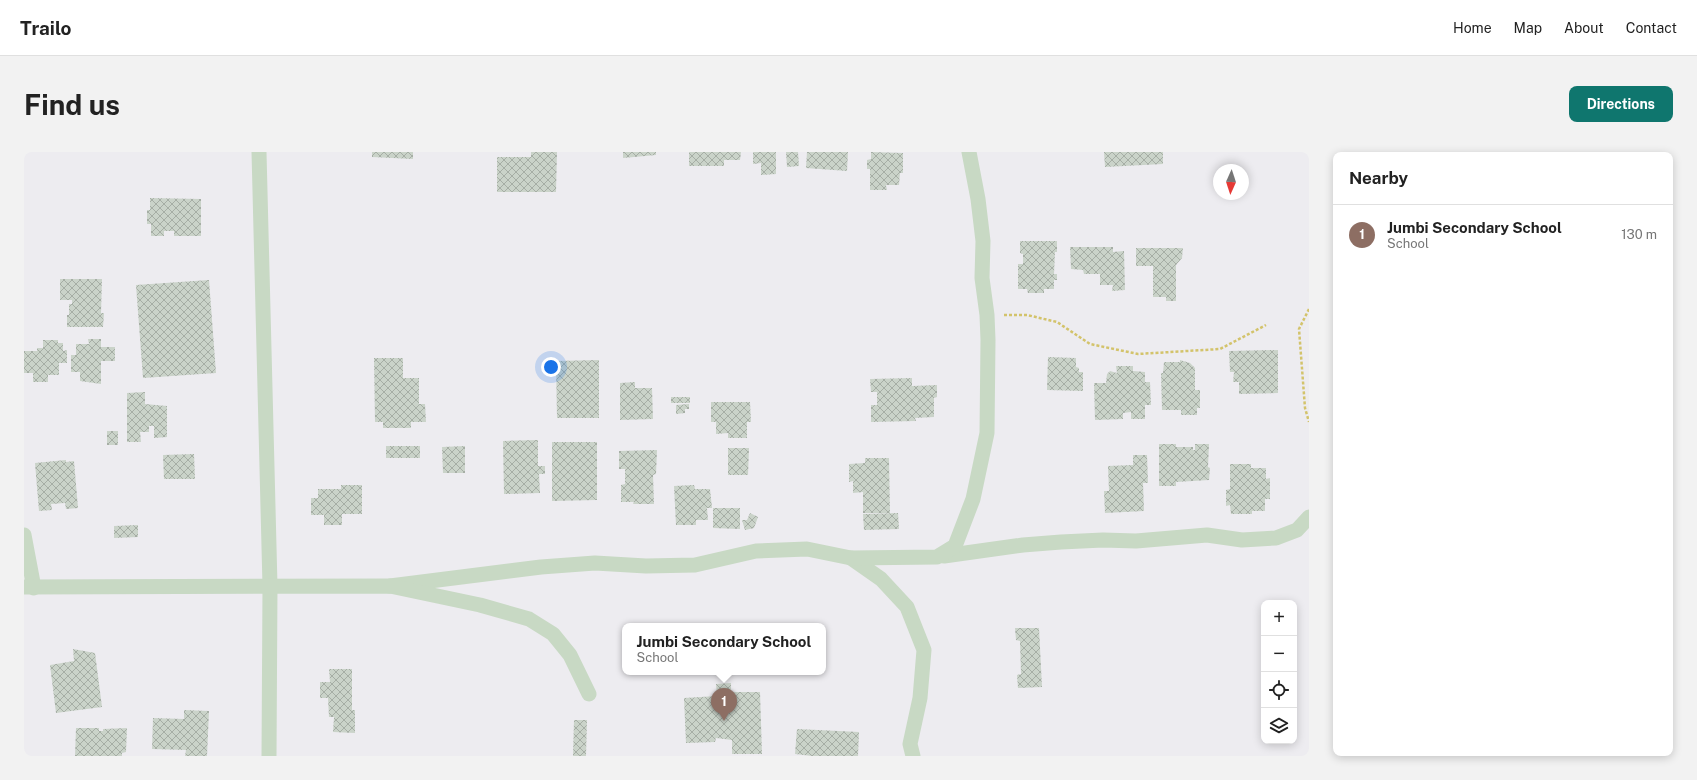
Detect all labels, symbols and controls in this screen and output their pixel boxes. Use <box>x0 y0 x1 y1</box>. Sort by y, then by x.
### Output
text: Trailo <box>20 17 72 39</box>
text: Home <box>1453 20 1492 36</box>
text: Map <box>1514 20 1542 36</box>
text: About <box>1564 20 1604 36</box>
text: Contact <box>1626 20 1677 36</box>
button: Directions <box>1569 86 1673 122</box>
text: Find us <box>24 88 120 121</box>
north arrow <box>1213 164 1249 200</box>
text: Nearby <box>1349 168 1408 188</box>
text: Jumbi Secondary School <box>1387 219 1562 236</box>
text: 1 <box>1359 227 1365 242</box>
text: 130 m <box>1621 227 1657 242</box>
text: School <box>1387 236 1429 251</box>
your location <box>541 357 561 377</box>
map controls <box>1261 600 1297 744</box>
button: + <box>1261 600 1297 636</box>
popup <box>622 623 826 675</box>
text: Jumbi Secondary School <box>637 633 811 650</box>
button: − <box>1261 636 1297 672</box>
text: School <box>637 650 678 665</box>
button: locate <box>1261 672 1297 708</box>
pin: 1 <box>711 688 737 721</box>
button: layers <box>1261 708 1297 744</box>

